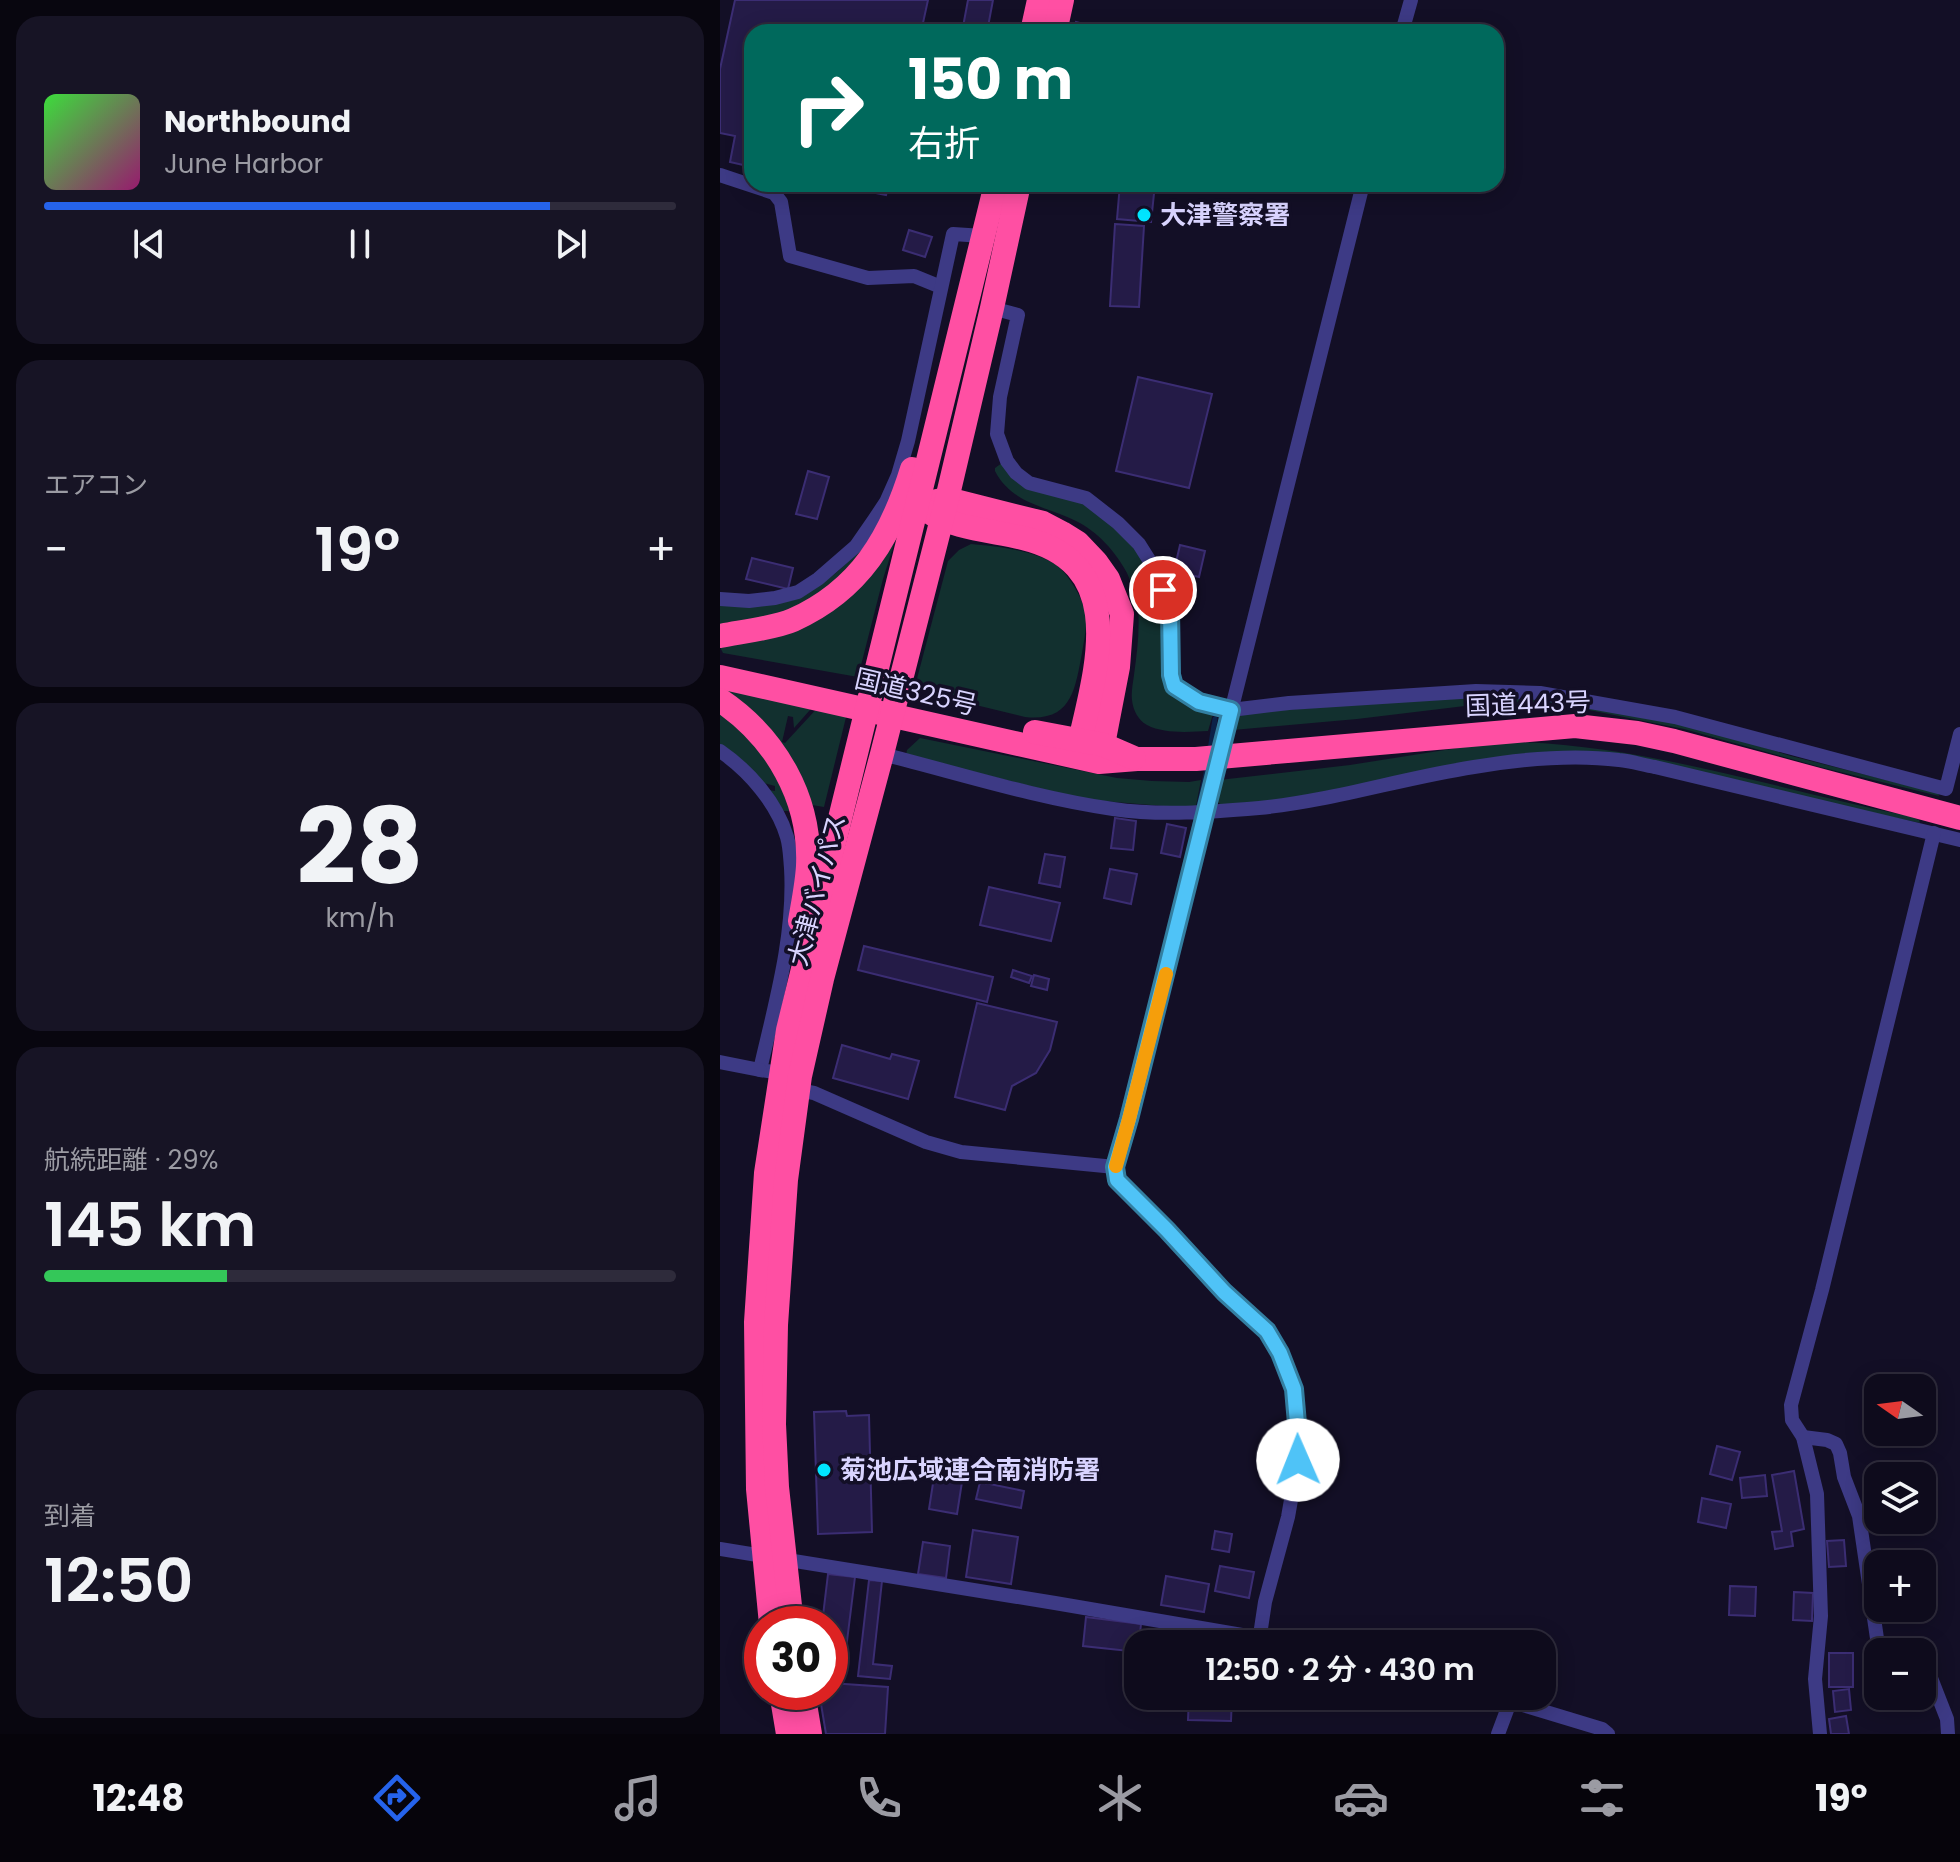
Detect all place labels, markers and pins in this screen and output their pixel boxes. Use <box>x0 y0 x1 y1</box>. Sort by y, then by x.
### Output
place label: 大津警察署 <box>1160 197 1290 233</box>
marker: 大津警察署 <box>1135 206 1153 224</box>
pin <box>1129 556 1197 624</box>
place label: 菊池広域連合南消防署 <box>840 1452 1100 1488</box>
marker: 菊池広域連合南消防署 <box>815 1461 833 1479</box>

